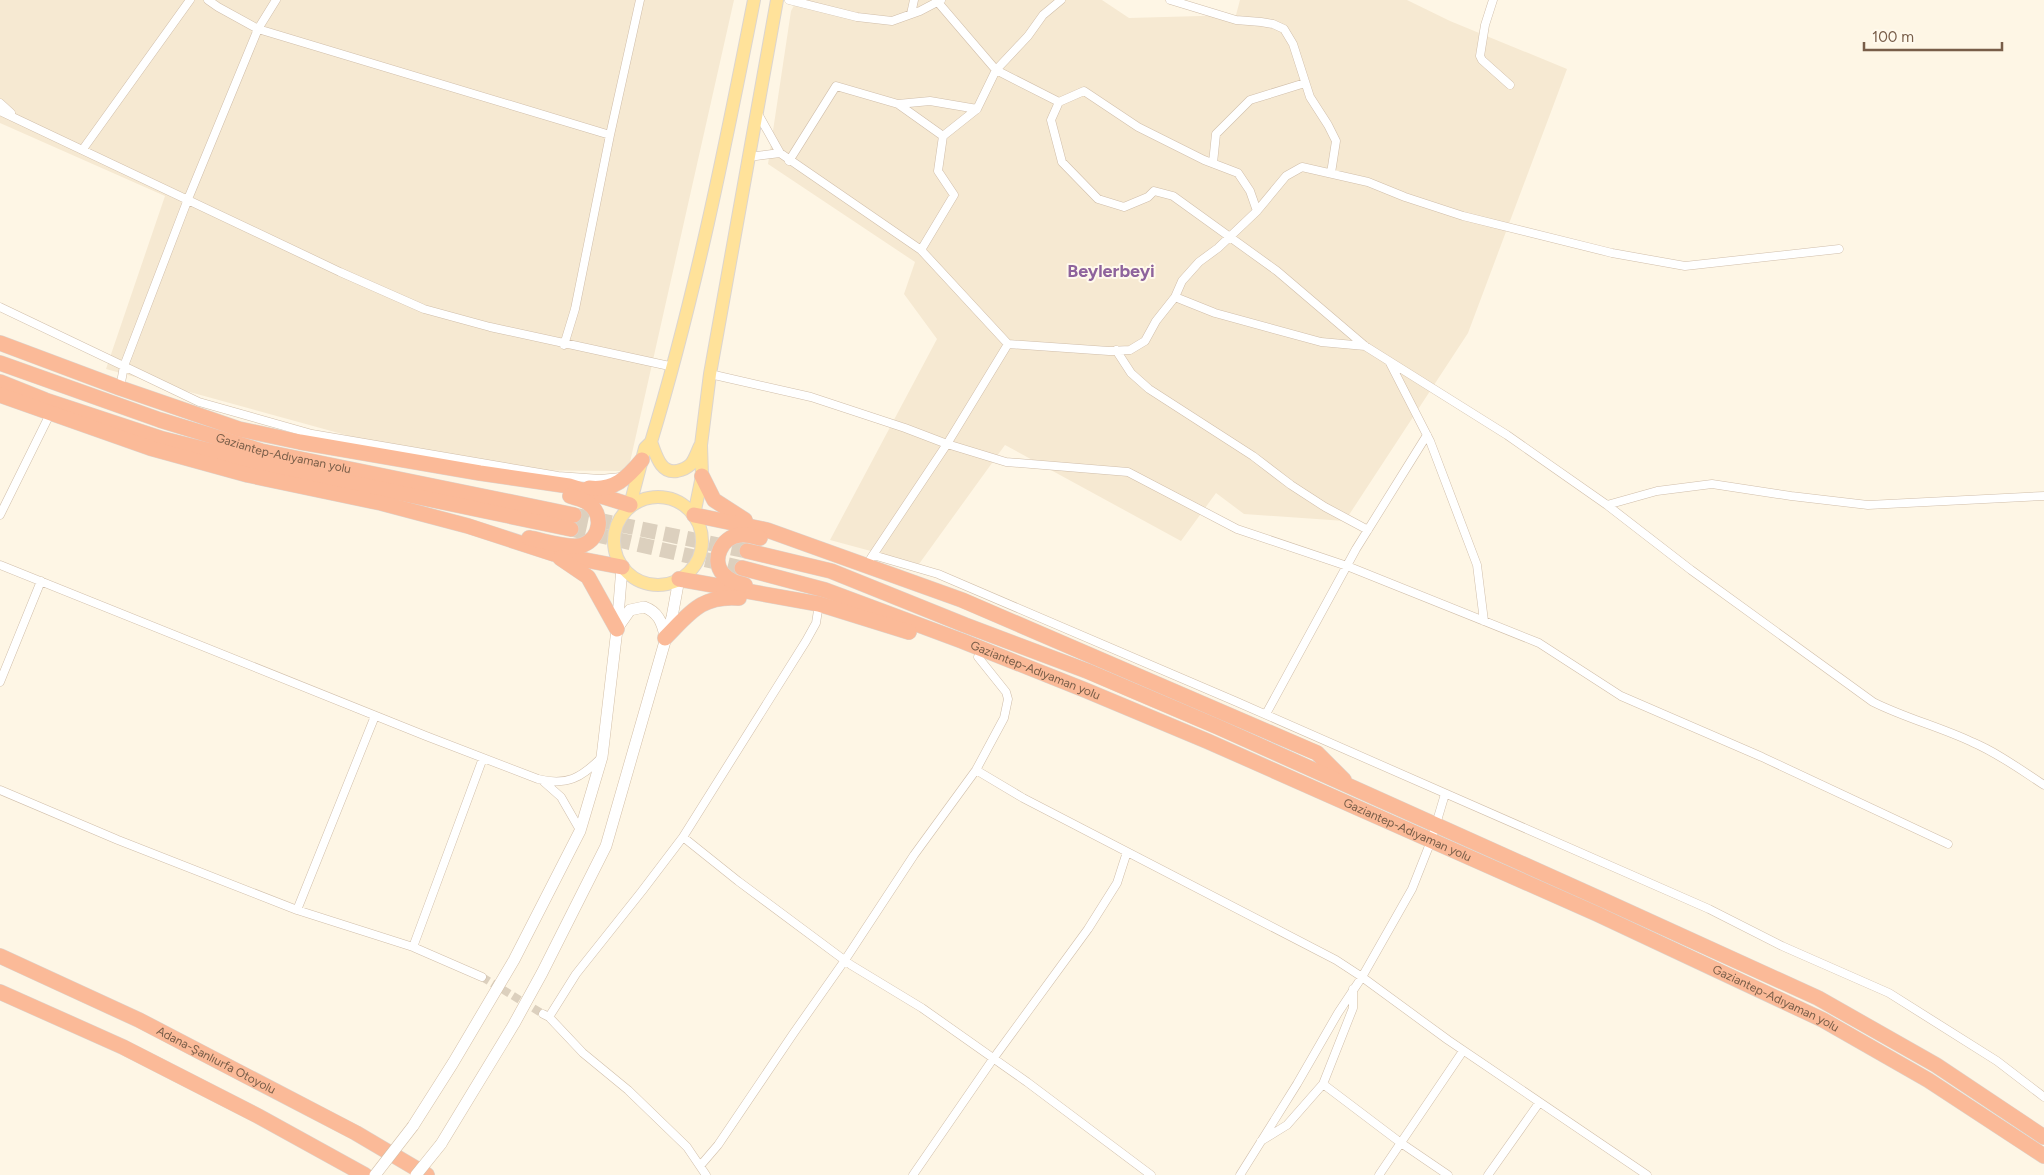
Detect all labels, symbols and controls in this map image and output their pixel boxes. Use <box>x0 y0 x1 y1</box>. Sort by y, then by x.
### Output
scale bar <box>1864 20 2002 52</box>
text: 100 m <box>1872 28 1914 46</box>
district label: Beylerbeyi <box>1067 260 1155 282</box>
street label: Gaziantep-Adıyaman yolu <box>214 431 352 476</box>
street label: Gaziantep-Adıyaman yolu <box>968 638 1102 703</box>
street label: Gaziantep-Adıyaman yolu <box>1341 795 1474 864</box>
street label: Gaziantep-Adıyaman yolu <box>1710 962 1842 1035</box>
street label: Adana-Şanlıurfa Otoyolu <box>154 1023 278 1097</box>

